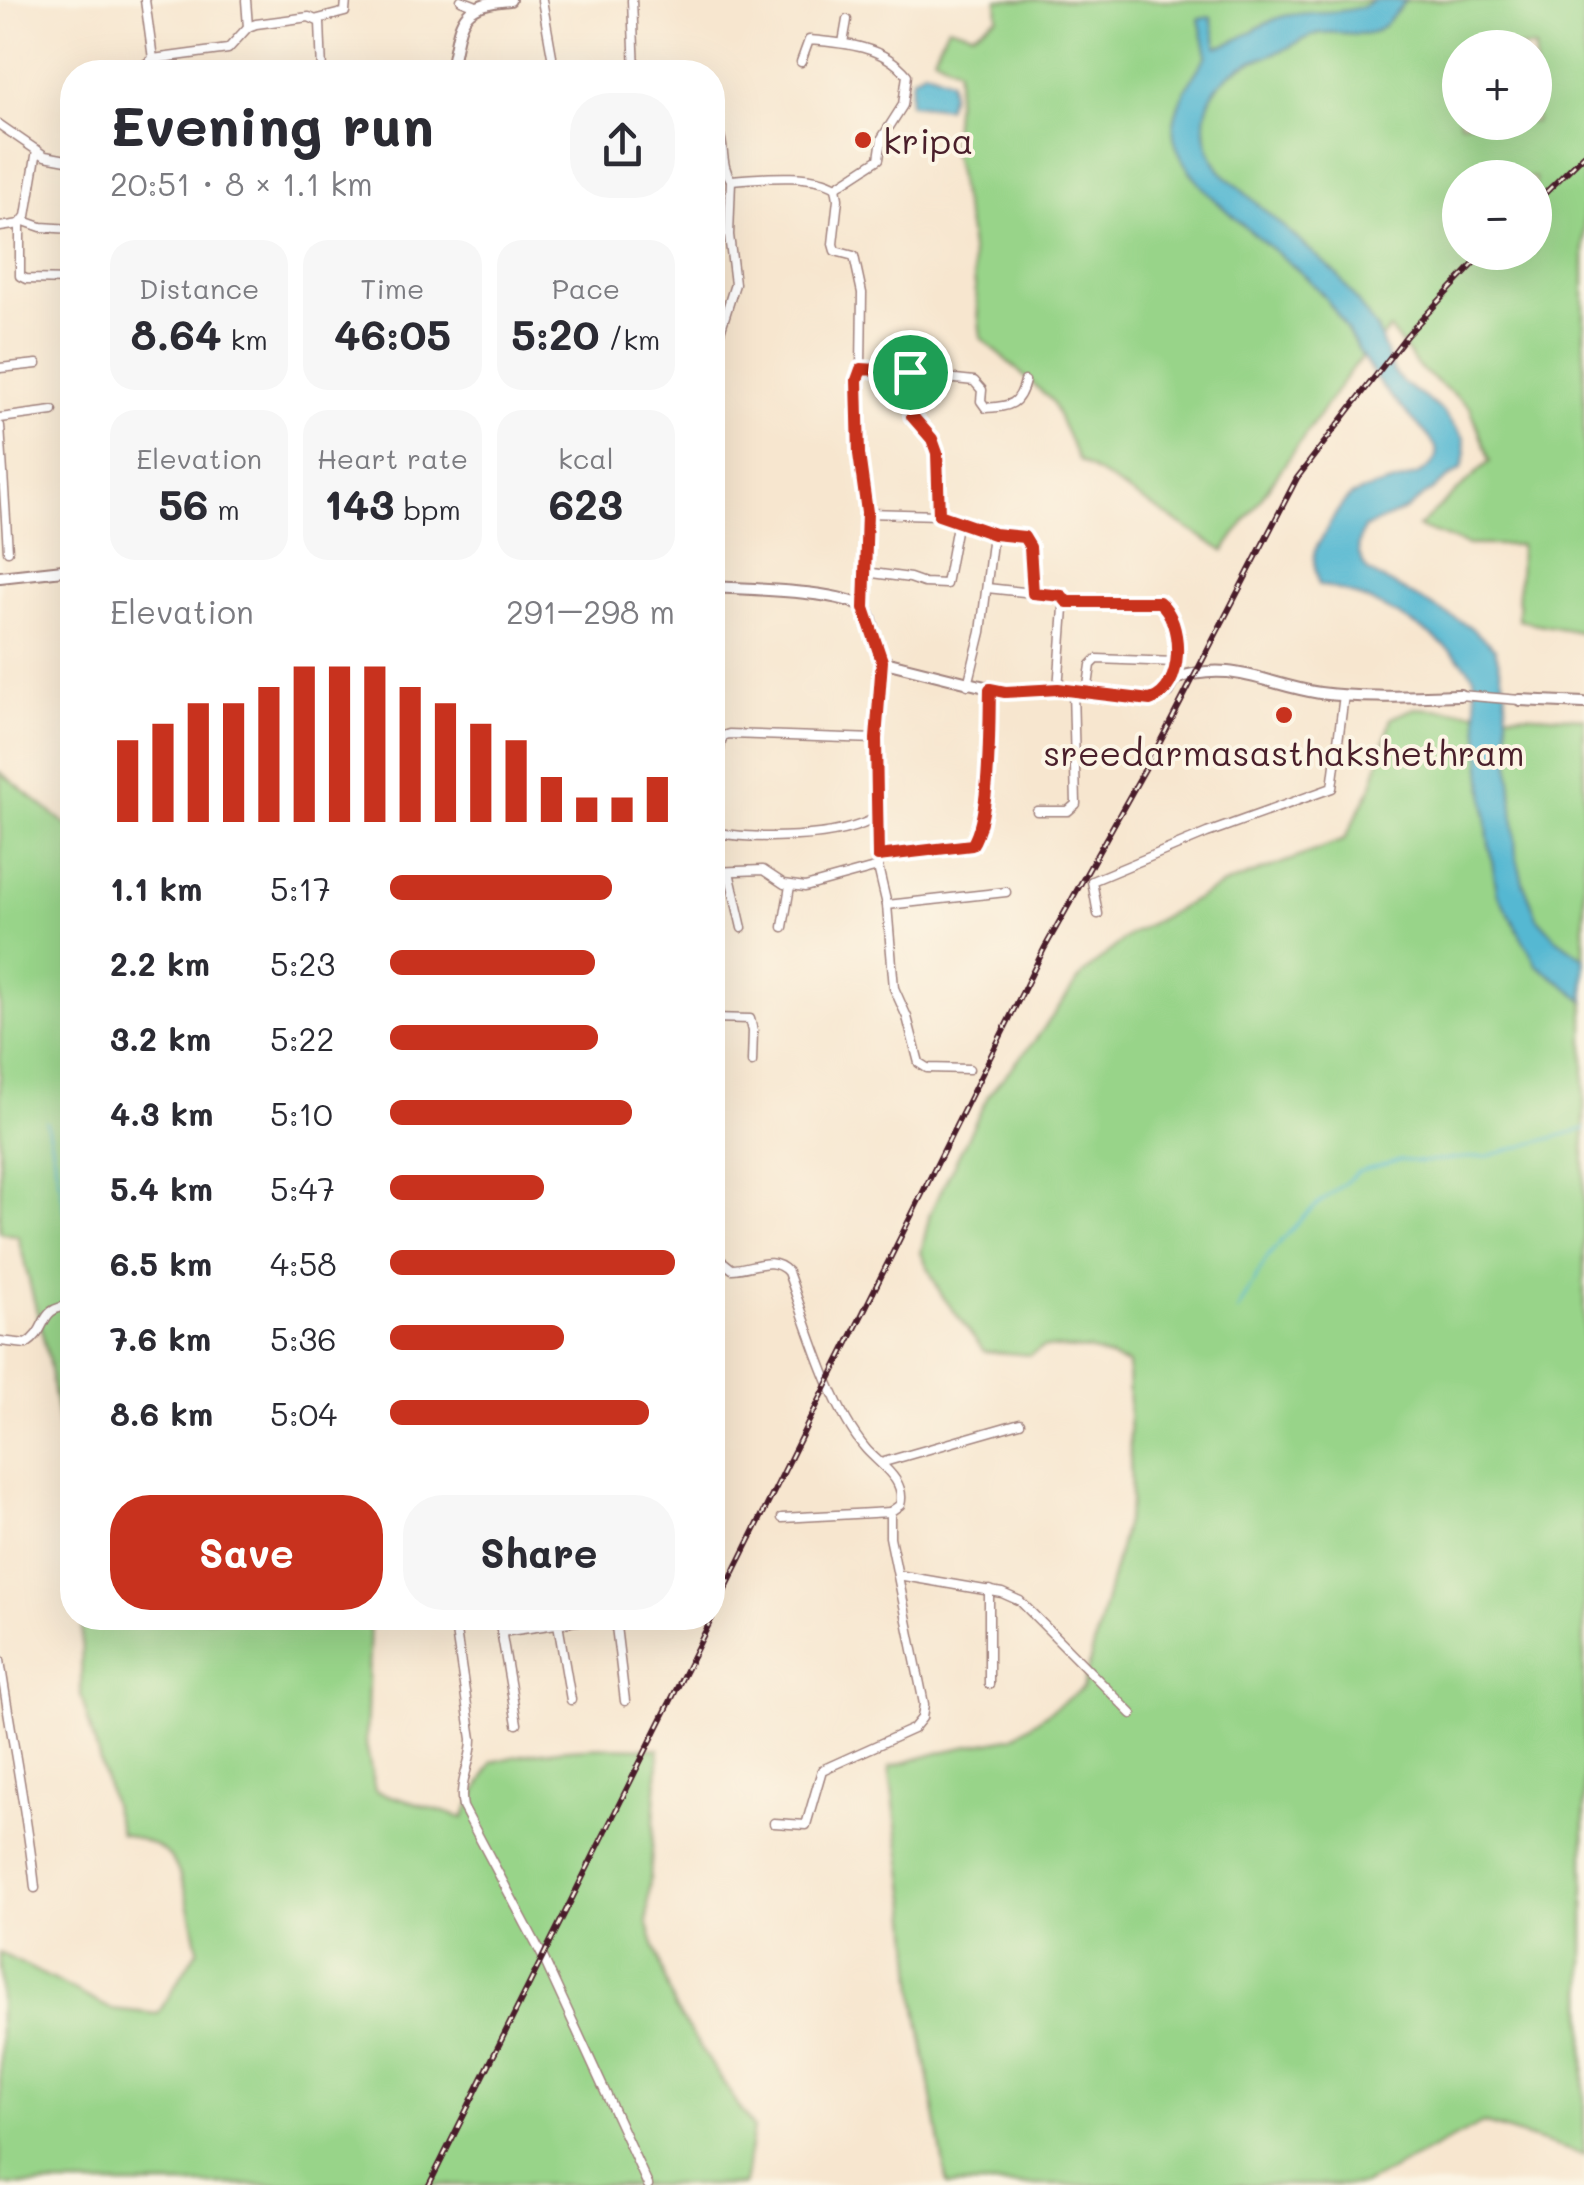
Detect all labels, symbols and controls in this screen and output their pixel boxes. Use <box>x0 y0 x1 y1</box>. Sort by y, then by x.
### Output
map controls <box>1442 30 1552 270</box>
button: + <box>1442 30 1552 140</box>
text: Evening run <box>110 88 434 160</box>
button: share <box>570 93 675 198</box>
place label: kripa <box>883 117 973 163</box>
marker: kripa <box>852 129 874 151</box>
button: − <box>1442 160 1552 270</box>
text: 20:51 · 8 × 1.1 km <box>110 162 373 204</box>
text: Distance <box>139 270 259 306</box>
text: Time <box>361 270 424 306</box>
text: Pace <box>552 270 620 306</box>
text: 8.64 <box>131 306 222 361</box>
text: 46:05 <box>334 306 451 361</box>
text: 5:20 <box>511 306 600 361</box>
text: km <box>222 321 268 357</box>
text: /km <box>600 321 660 357</box>
pin <box>868 330 953 415</box>
icon: arrive <box>883 345 938 400</box>
text: Elevation <box>136 440 262 476</box>
text: Heart rate <box>317 440 468 476</box>
text: kcal <box>558 440 614 476</box>
text: 56 <box>159 476 209 531</box>
text: 143 <box>324 476 395 531</box>
text: 623 <box>549 476 623 531</box>
text: m <box>209 491 240 527</box>
text: bpm <box>395 491 461 527</box>
text: Elevation <box>110 590 254 632</box>
text: 291–298 m <box>506 590 675 632</box>
marker: sreedarmasasthakshethram <box>1273 704 1295 726</box>
place label: sreedarmasasthakshethram <box>1043 729 1525 775</box>
text: 1.1 km <box>110 867 202 909</box>
text: 5:17 <box>270 867 331 909</box>
text: 2.2 km <box>110 942 210 984</box>
text: 5:23 <box>270 942 335 984</box>
text: 3.2 km <box>110 1017 211 1059</box>
text: 5:22 <box>270 1017 334 1059</box>
text: 4.3 km <box>110 1092 214 1134</box>
text: 5:10 <box>270 1092 333 1134</box>
text: 5.4 km <box>110 1167 213 1209</box>
text: 5:47 <box>270 1167 335 1209</box>
text: 6.5 km <box>110 1242 212 1284</box>
text: 4:58 <box>270 1242 337 1284</box>
text: 7.6 km <box>110 1317 211 1359</box>
text: 5:36 <box>270 1317 337 1359</box>
text: 8.6 km <box>110 1392 213 1434</box>
text: 5:04 <box>270 1392 337 1434</box>
button: Save <box>110 1495 383 1610</box>
button: Share <box>403 1495 675 1610</box>

